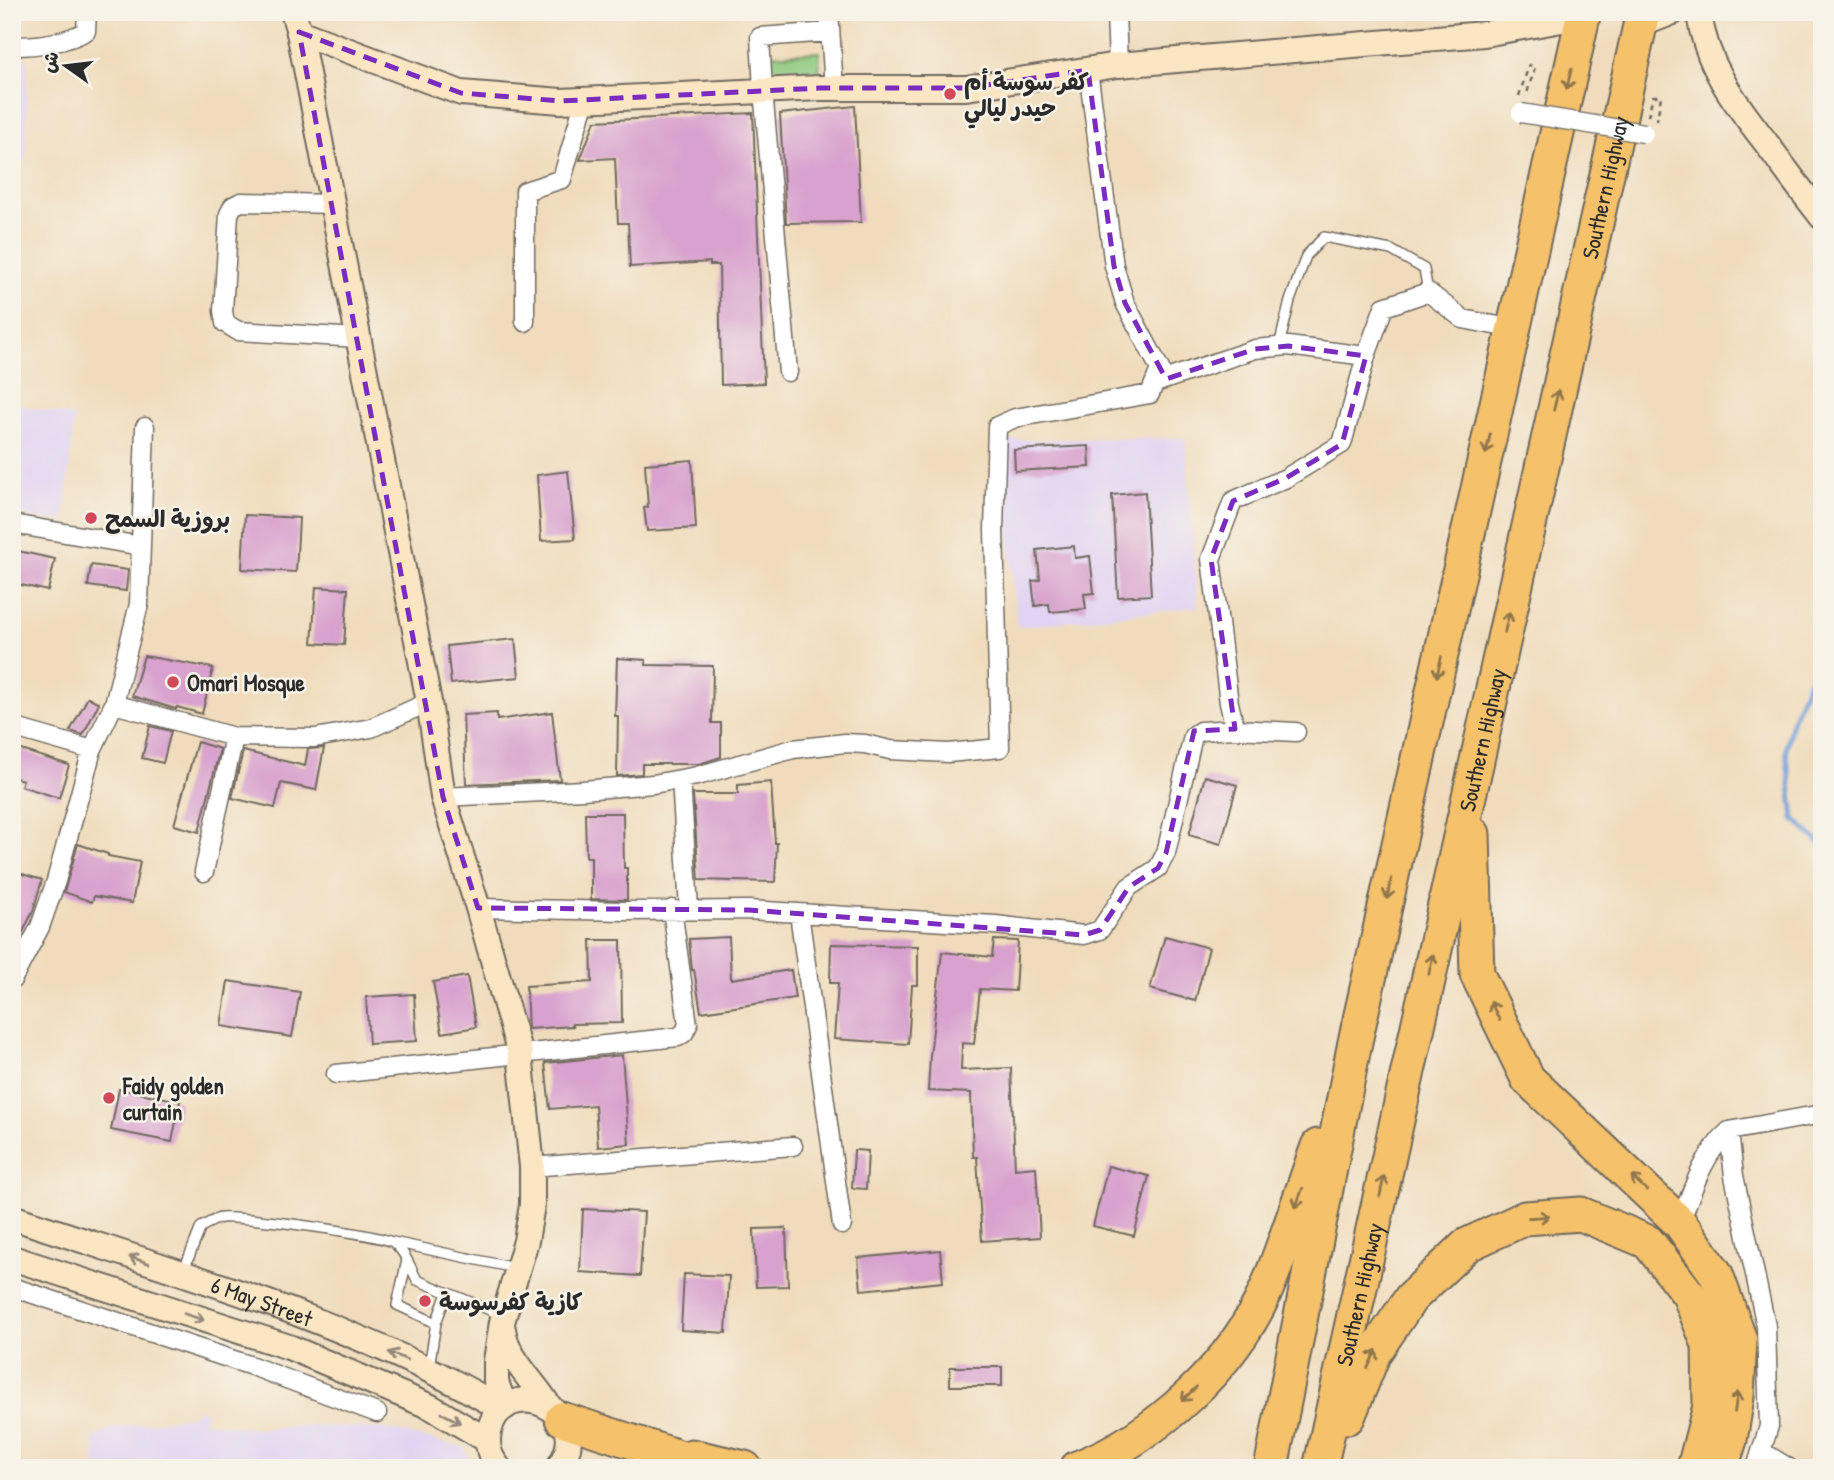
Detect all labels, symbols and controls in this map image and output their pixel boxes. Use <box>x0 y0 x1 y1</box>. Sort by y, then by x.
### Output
north arrow <box>32 32 102 102</box>
text: ش <box>34 49 65 75</box>
place label: كفر سوسة أم حيدر ليالي <box>964 66 1089 129</box>
one-way arrow <box>1562 67 1576 90</box>
marker: كفر سوسة أم حيدر ليالي <box>942 86 958 102</box>
street label: Southern Highway <box>1573 112 1635 262</box>
one-way arrow <box>1550 389 1564 412</box>
one-way arrow <box>1481 433 1494 455</box>
place label: بروزية السمح <box>105 503 230 534</box>
marker: بروزية السمح <box>83 510 99 526</box>
one-way arrow <box>1501 611 1514 634</box>
one-way arrow <box>1431 655 1445 678</box>
street label: Southern Highway <box>1451 665 1513 814</box>
place label: Omari Mosque <box>187 667 305 699</box>
marker: Omari Mosque <box>165 674 181 690</box>
one-way arrow <box>1382 877 1396 900</box>
one-way arrow <box>1425 953 1439 976</box>
one-way arrow <box>1488 1001 1502 1022</box>
place label: Faidy golden curtain <box>122 1070 224 1127</box>
marker: Faidy golden curtain <box>101 1090 117 1106</box>
one-way arrow <box>1376 1175 1390 1198</box>
one-way arrow <box>1631 1175 1648 1192</box>
one-way arrow <box>1292 1187 1304 1209</box>
one-way arrow <box>1527 1211 1550 1224</box>
street label: Southern Highway <box>1328 1220 1390 1369</box>
one-way arrow <box>128 1253 150 1265</box>
street label: 6 May Street <box>207 1268 319 1334</box>
place label: كازية كفرسوسة <box>439 1286 583 1317</box>
marker: كازية كفرسوسة <box>417 1293 433 1309</box>
one-way arrow <box>182 1311 204 1324</box>
one-way arrow <box>387 1349 409 1362</box>
one-way arrow <box>1366 1349 1379 1370</box>
one-way arrow <box>1181 1385 1198 1402</box>
one-way arrow <box>1730 1391 1743 1413</box>
one-way arrow <box>440 1411 461 1425</box>

